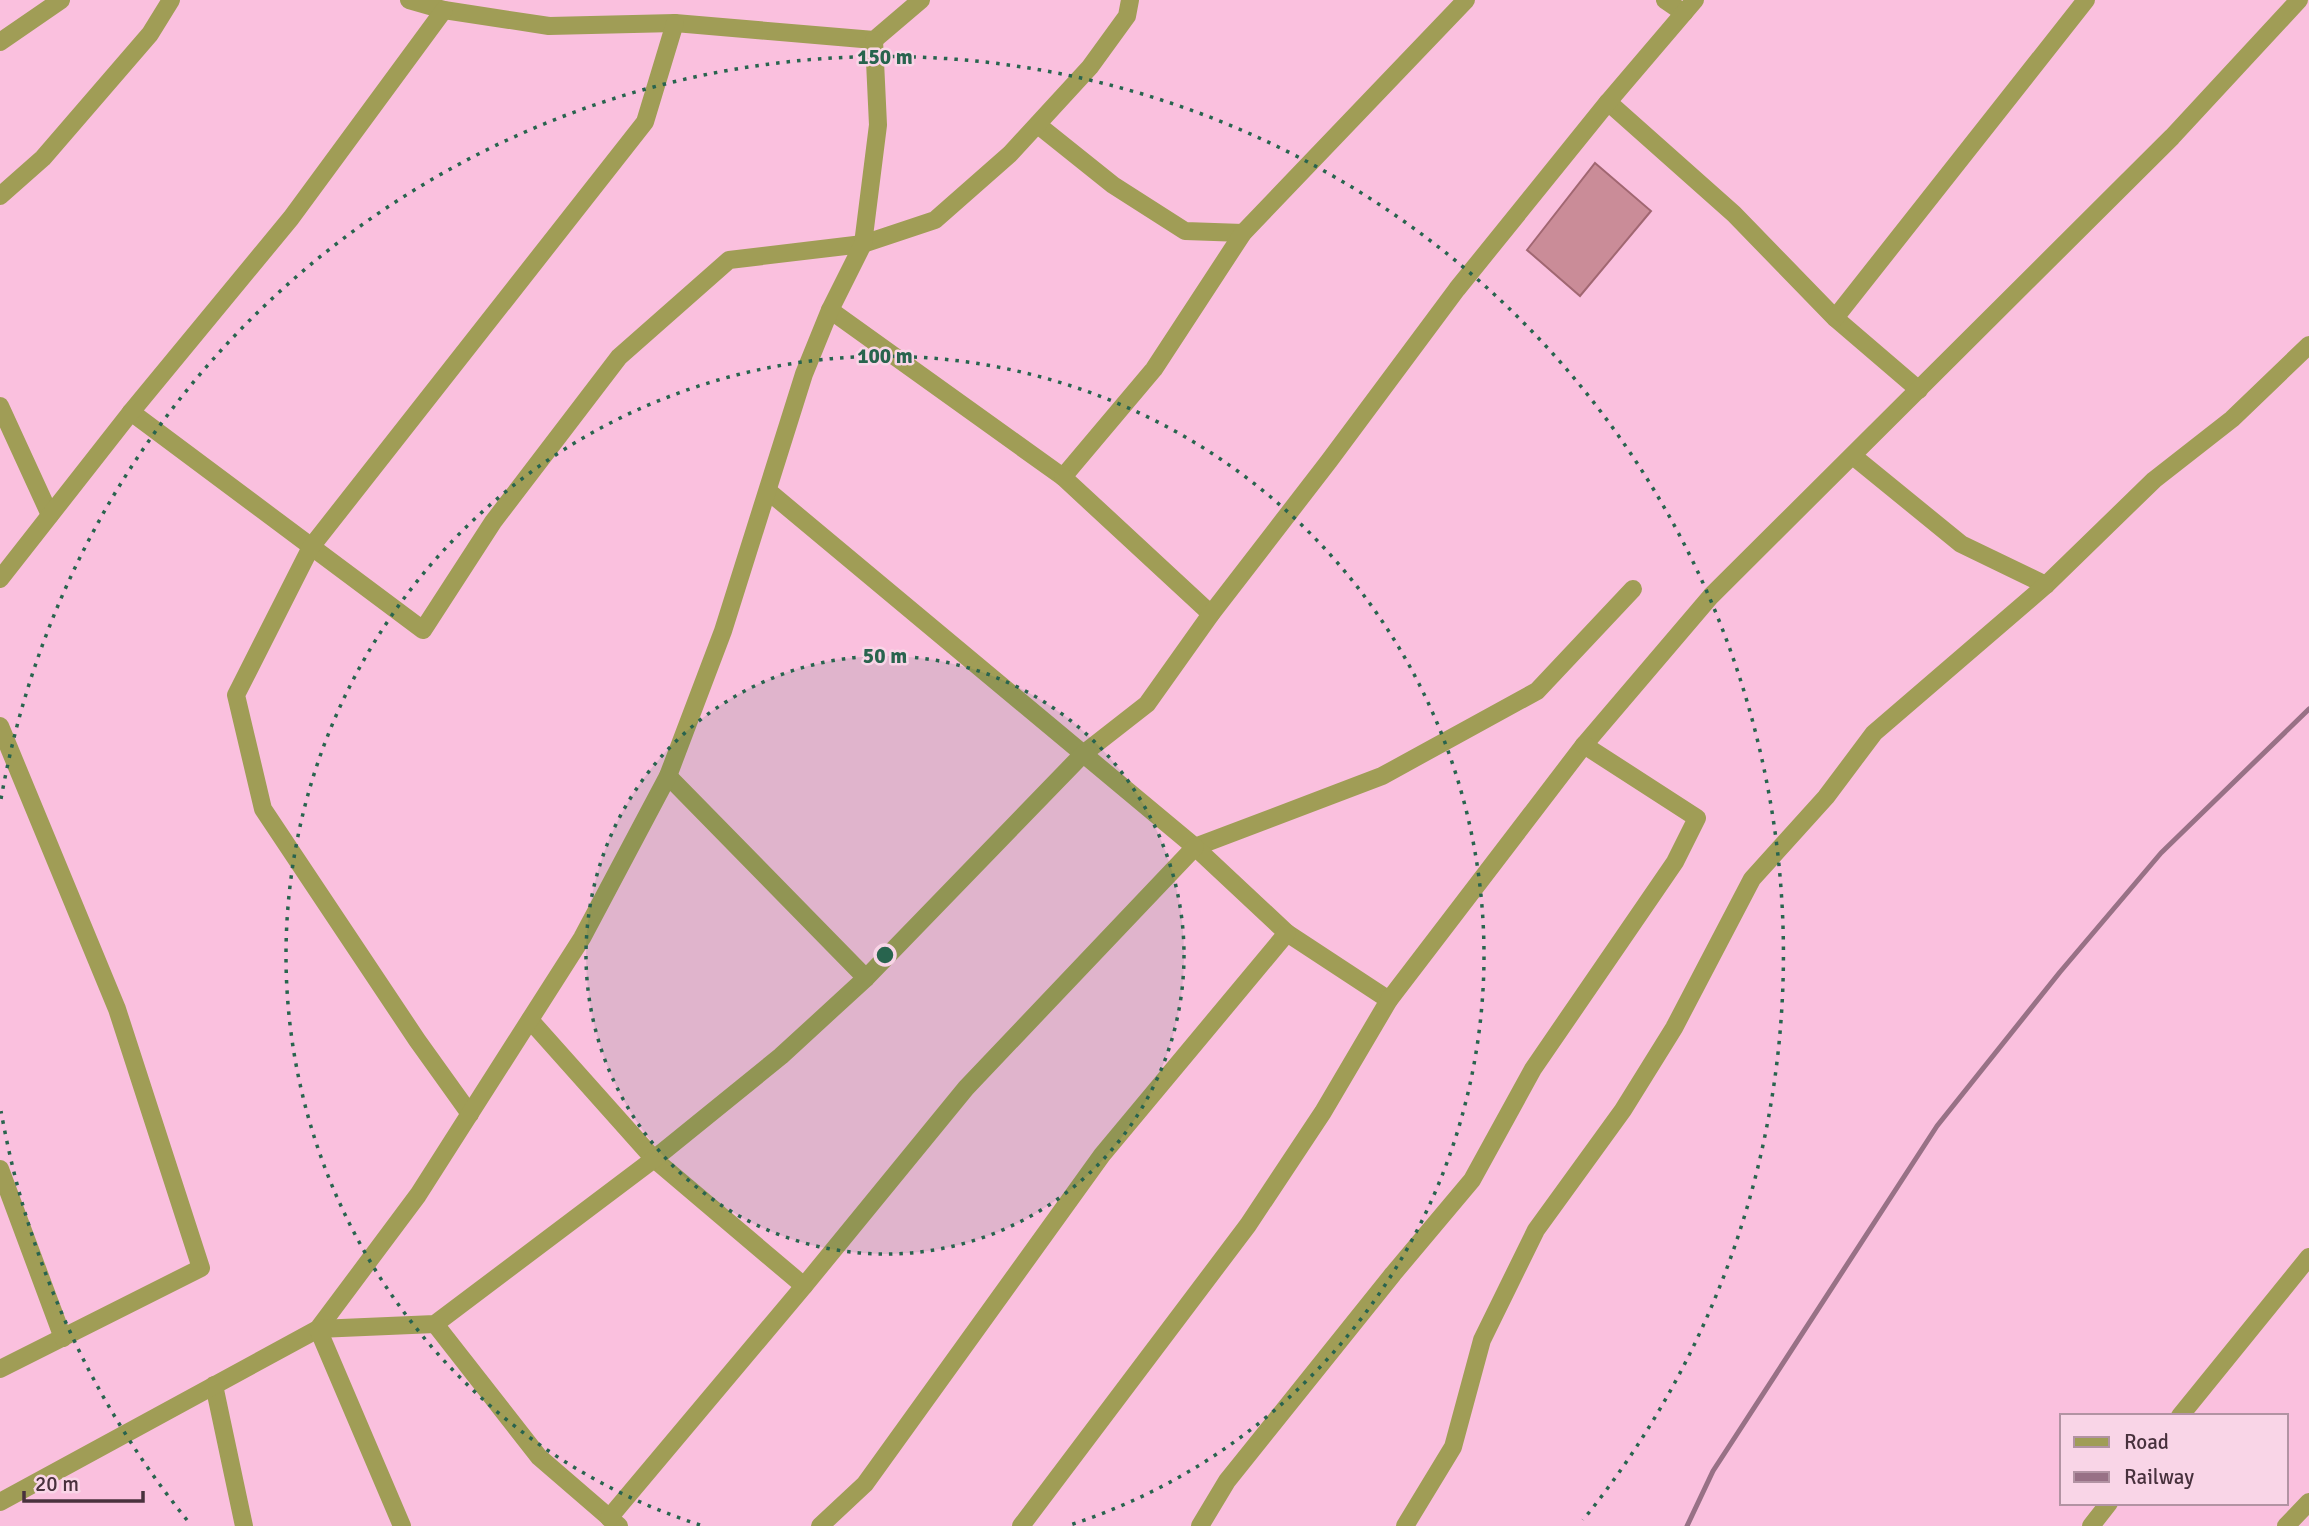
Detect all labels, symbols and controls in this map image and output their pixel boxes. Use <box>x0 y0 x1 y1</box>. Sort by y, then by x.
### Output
text: 150 m <box>857 44 913 70</box>
text: 100 m <box>857 343 913 369</box>
text: 50 m <box>863 643 907 669</box>
centre of rings <box>873 943 897 967</box>
legend <box>2060 1414 2288 1505</box>
text: Road <box>2124 1429 2169 1455</box>
scale bar <box>24 1460 144 1504</box>
text: Railway <box>2124 1464 2194 1490</box>
text: 20 m <box>35 1471 79 1497</box>

